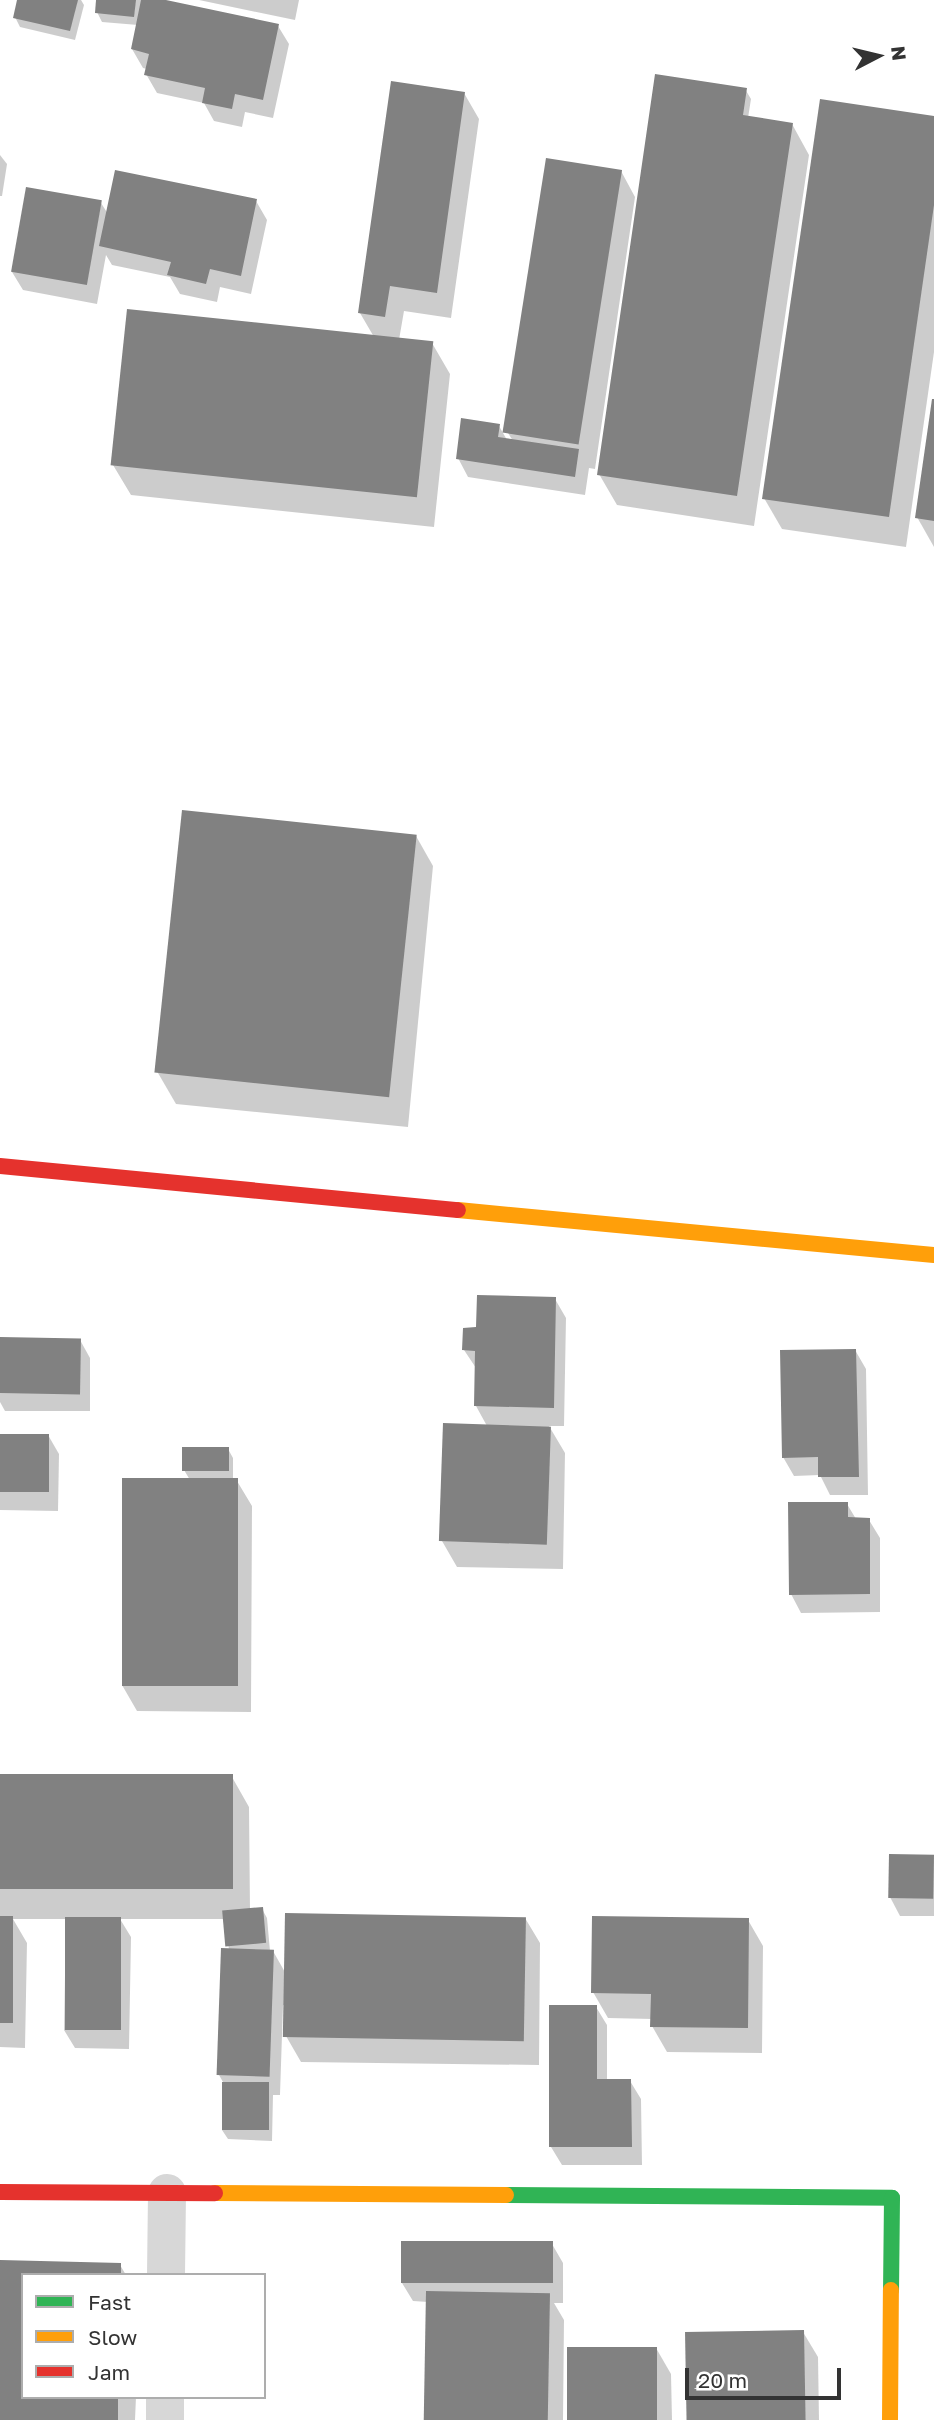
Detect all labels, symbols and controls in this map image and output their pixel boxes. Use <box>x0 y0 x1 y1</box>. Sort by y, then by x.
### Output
north arrow <box>843 21 913 91</box>
text: N <box>887 45 912 62</box>
legend <box>21 2273 266 2399</box>
text: Fast <box>88 2289 131 2315</box>
text: Slow <box>88 2324 137 2350</box>
scale bar <box>689 2354 845 2398</box>
text: Jam <box>88 2359 130 2385</box>
text: 20 m <box>698 2367 747 2393</box>

